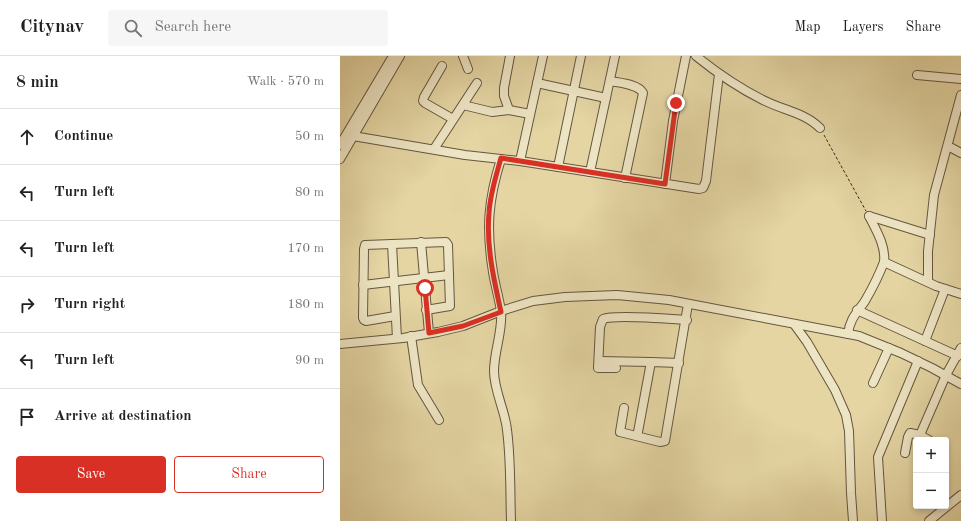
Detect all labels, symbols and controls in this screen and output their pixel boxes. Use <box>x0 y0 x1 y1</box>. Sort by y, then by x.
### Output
search box <box>108 10 388 46</box>
icon: search <box>122 17 144 39</box>
text: Citynav <box>20 18 84 37</box>
text: Search here <box>154 20 231 35</box>
text: Map <box>795 20 821 34</box>
text: Layers <box>843 20 884 34</box>
text: Share <box>906 20 941 34</box>
text: 8 min <box>16 74 59 91</box>
text: Walk · 570 m <box>247 75 324 88</box>
route end <box>667 94 685 112</box>
icon: ahead <box>16 126 38 148</box>
text: Continue <box>54 129 113 144</box>
text: 50 m <box>295 130 324 143</box>
icon: left <box>16 182 38 204</box>
text: Turn left <box>54 185 114 200</box>
text: 80 m <box>295 186 324 199</box>
icon: left <box>16 238 38 260</box>
text: Turn left <box>54 241 114 256</box>
text: 170 m <box>287 242 324 255</box>
route start <box>416 279 434 297</box>
icon: right <box>16 294 38 316</box>
text: Turn right <box>54 297 125 312</box>
text: 180 m <box>287 298 324 311</box>
icon: left <box>16 350 38 372</box>
text: Turn left <box>54 353 114 368</box>
text: 90 m <box>295 354 324 367</box>
icon: arrive <box>16 406 38 428</box>
text: Arrive at destination <box>54 409 192 424</box>
map controls <box>913 437 949 509</box>
button: + <box>913 437 949 473</box>
button: Save <box>16 456 166 493</box>
button: Share <box>174 456 324 493</box>
button: − <box>913 473 949 509</box>

